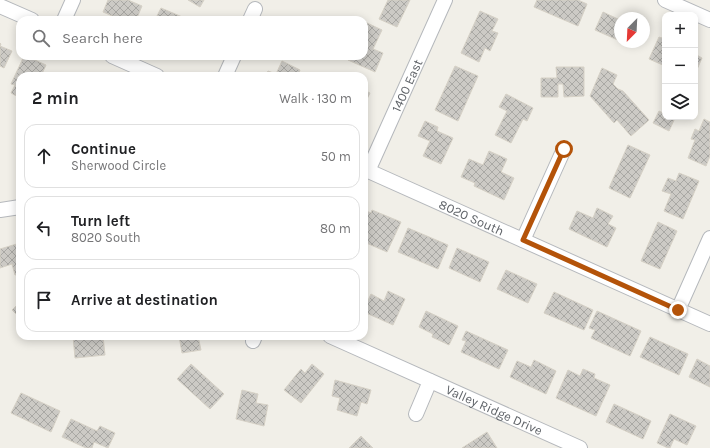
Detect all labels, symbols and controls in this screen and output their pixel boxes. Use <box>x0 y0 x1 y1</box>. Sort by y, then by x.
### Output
north arrow <box>614 12 650 48</box>
map controls <box>662 12 698 120</box>
button: + <box>662 12 698 48</box>
search box <box>16 16 368 60</box>
icon: search <box>30 27 52 49</box>
text: Search here <box>62 29 143 47</box>
button: − <box>662 48 698 84</box>
street label: 1400 East <box>389 57 425 114</box>
button: layers <box>662 84 698 120</box>
text: 2 min <box>32 88 79 108</box>
text: Walk · 130 m <box>279 91 352 106</box>
text: Continue <box>71 140 136 158</box>
route start <box>555 140 573 158</box>
icon: ahead <box>33 145 55 167</box>
text: 50 m <box>321 149 351 164</box>
text: Sherwood Circle <box>71 158 166 173</box>
street label: 8020 South <box>437 197 506 239</box>
text: Turn left <box>71 212 130 230</box>
icon: left <box>33 217 55 239</box>
text: 80 m <box>320 221 351 236</box>
text: 8020 South <box>71 230 141 245</box>
icon: arrive <box>33 289 55 311</box>
text: Arrive at destination <box>71 291 218 309</box>
route end <box>669 301 687 319</box>
street label: Valley Ridge Drive <box>443 382 545 438</box>

